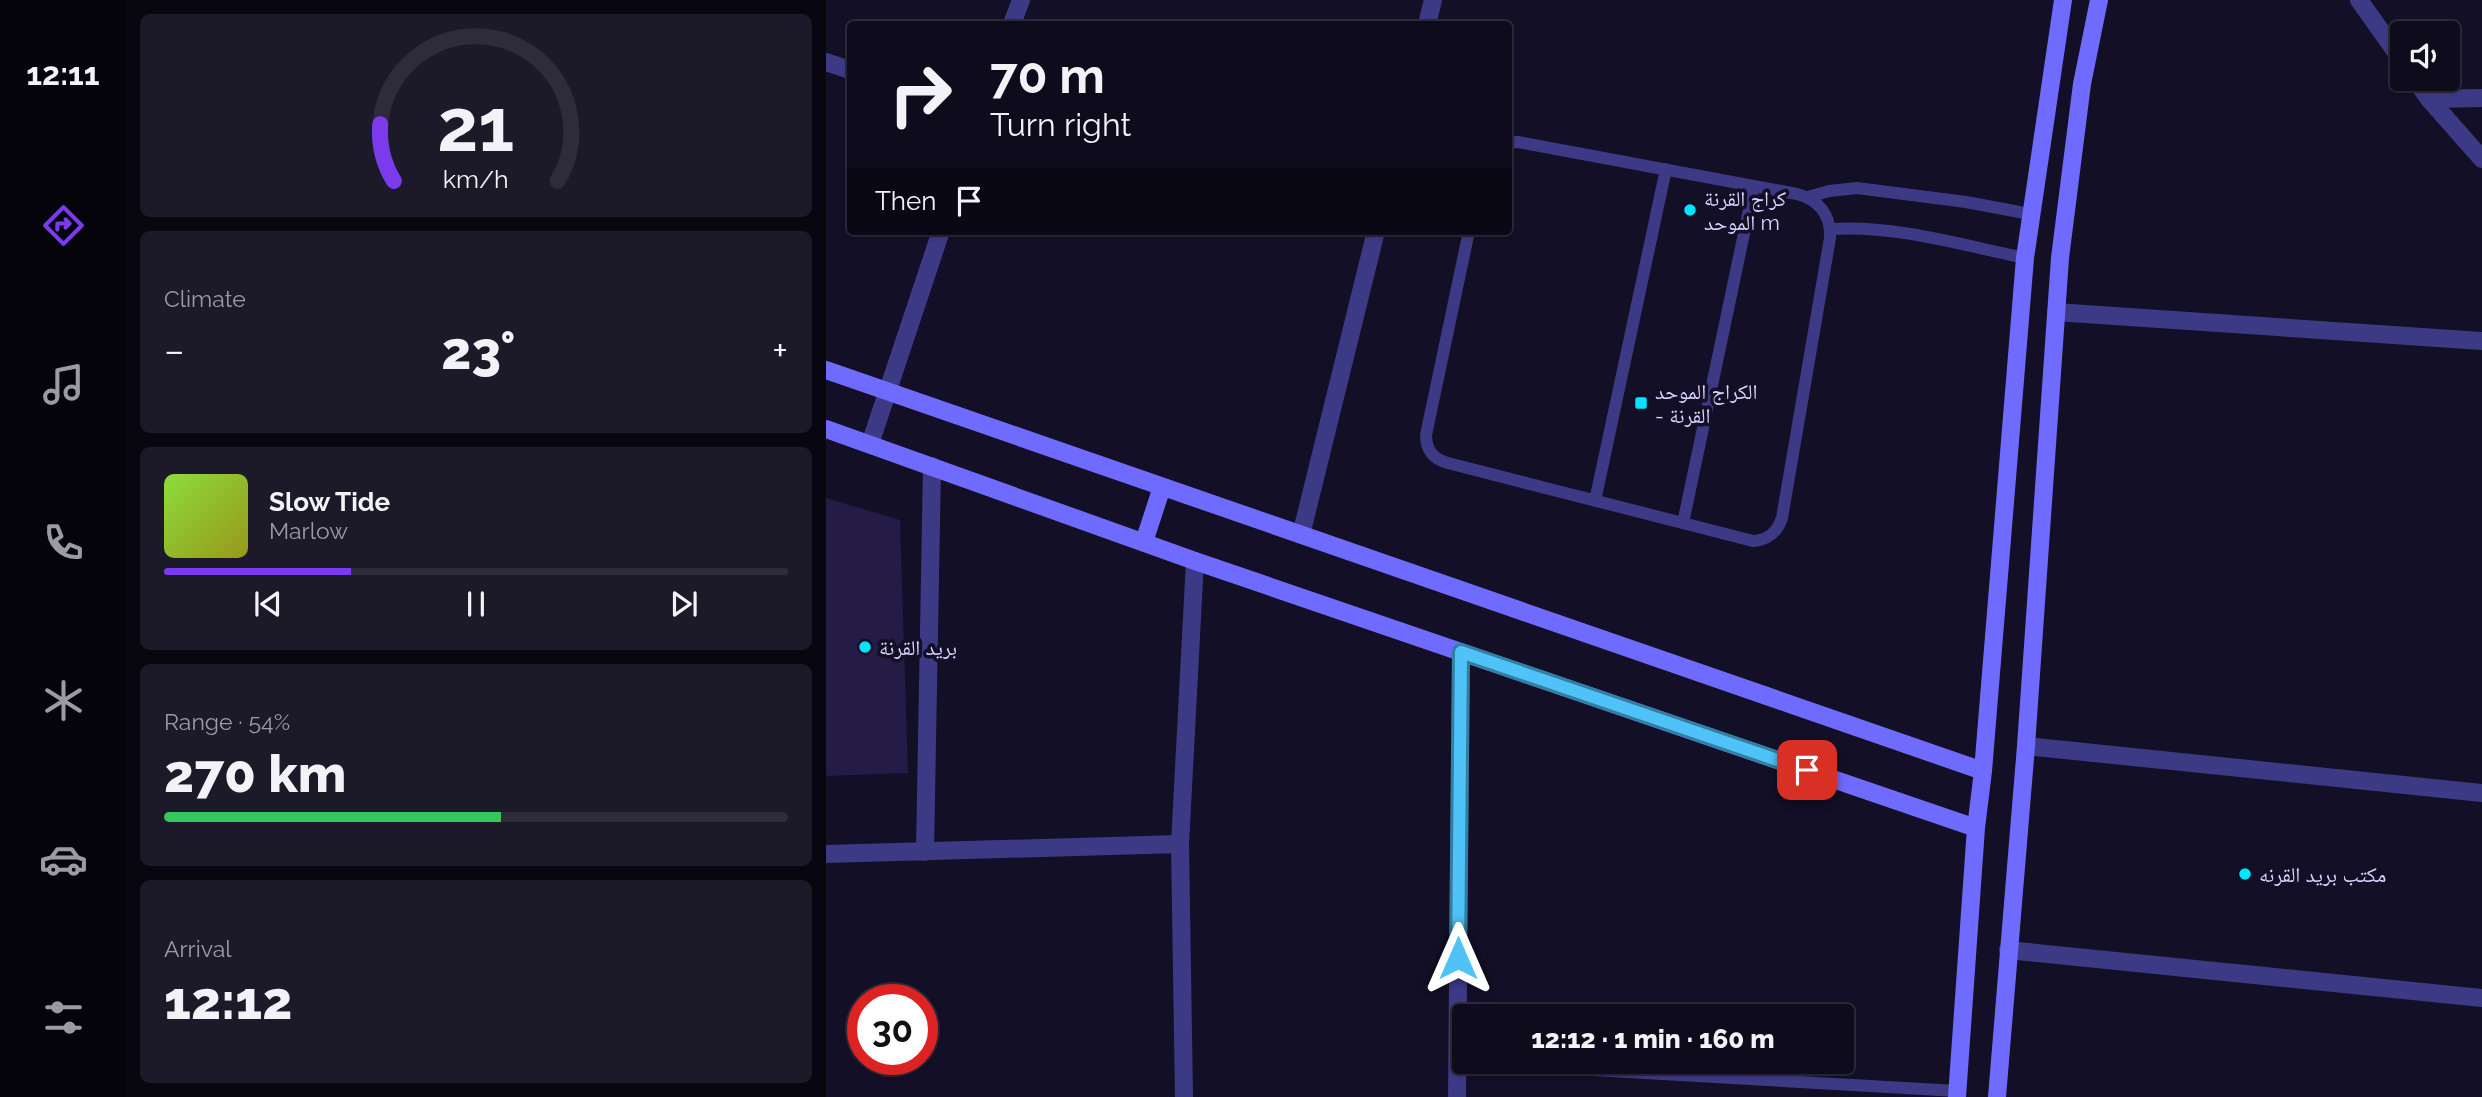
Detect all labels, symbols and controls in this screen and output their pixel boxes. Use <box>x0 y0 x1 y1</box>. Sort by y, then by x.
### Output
map controls <box>2390 21 2460 91</box>
button: sound <box>2390 21 2460 91</box>
text: 70 m <box>990 47 1105 104</box>
icon: right <box>875 49 966 140</box>
text: 12:11 <box>26 55 100 92</box>
text: 21 <box>437 84 515 169</box>
text: Turn right <box>990 106 1131 143</box>
text: km/h <box>443 164 509 194</box>
icon: arrive <box>950 182 988 220</box>
text: Then <box>875 186 936 216</box>
place label: كراج القرنة الموحد m <box>1704 186 1787 235</box>
icon: directions <box>39 201 88 250</box>
marker: كراج القرنة الموحد m <box>1682 202 1698 218</box>
text: Climate <box>164 285 246 312</box>
text: 23° <box>441 320 515 381</box>
text: − <box>164 328 184 373</box>
text: + <box>772 328 788 373</box>
icon: music <box>39 360 88 409</box>
place label: الكراج الموحد - القرنة <box>1655 379 1758 428</box>
marker: الكراج الموحد - القرنة <box>1633 395 1649 411</box>
text: Slow Tide <box>269 487 390 517</box>
text: Marlow <box>269 517 348 544</box>
icon: phone <box>39 518 88 567</box>
icon: previous <box>249 585 287 623</box>
icon: pause <box>457 585 495 623</box>
icon: next <box>665 585 703 623</box>
place label: بريد القرنة <box>879 635 957 660</box>
marker: بريد القرنة <box>857 639 873 655</box>
icon: climate <box>39 676 88 725</box>
text: Range · 54% <box>164 708 290 735</box>
pin <box>1777 740 1837 800</box>
text: 270 km <box>164 743 346 804</box>
icon: arrive <box>1788 751 1826 789</box>
icon: car <box>39 835 88 884</box>
place label: مكتب بريد القرنه <box>2259 862 2386 887</box>
marker: مكتب بريد القرنه <box>2237 866 2253 882</box>
position arrow <box>1421 921 1495 995</box>
text: Arrival <box>164 935 231 962</box>
text: 12:12 <box>164 970 292 1031</box>
speed limit sign: 30 <box>847 984 938 1075</box>
icon: filters <box>39 993 88 1042</box>
text: 12:12 · 1 min · 160 m <box>1531 1024 1775 1054</box>

